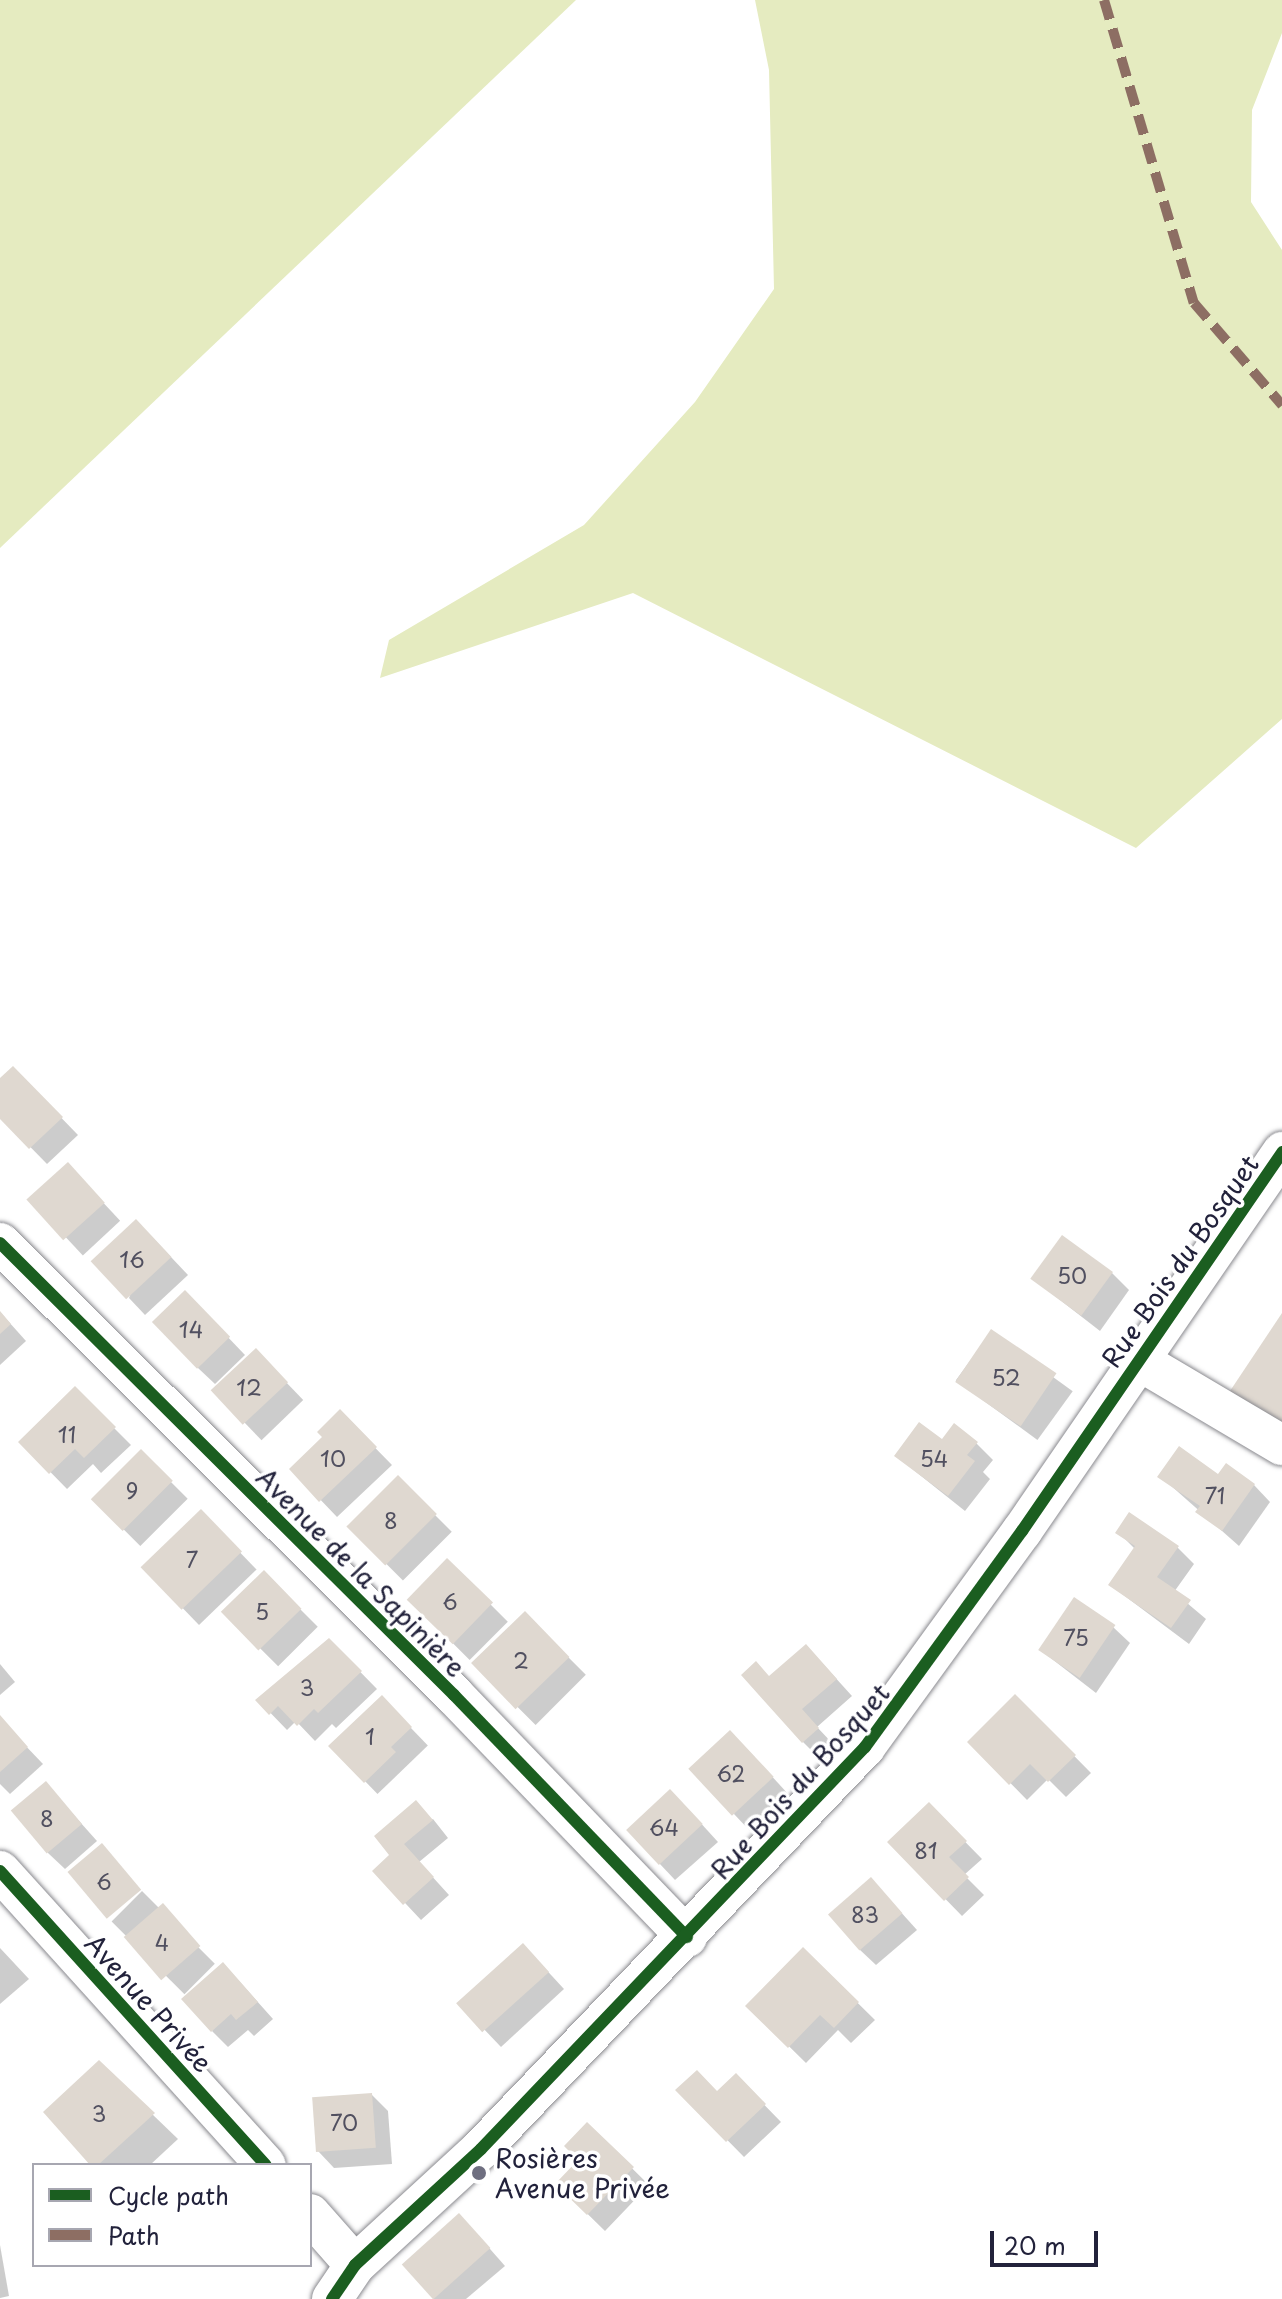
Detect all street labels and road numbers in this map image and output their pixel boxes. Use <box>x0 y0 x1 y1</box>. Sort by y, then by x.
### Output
street label: Rue Bois du Bosquet <box>1094 1147 1266 1375</box>
street label: Avenue de la Sapinière <box>250 1461 472 1683</box>
street label: Rue Bois du Bosquet <box>703 1675 897 1887</box>
street label: Avenue Privée <box>79 1928 219 2078</box>

